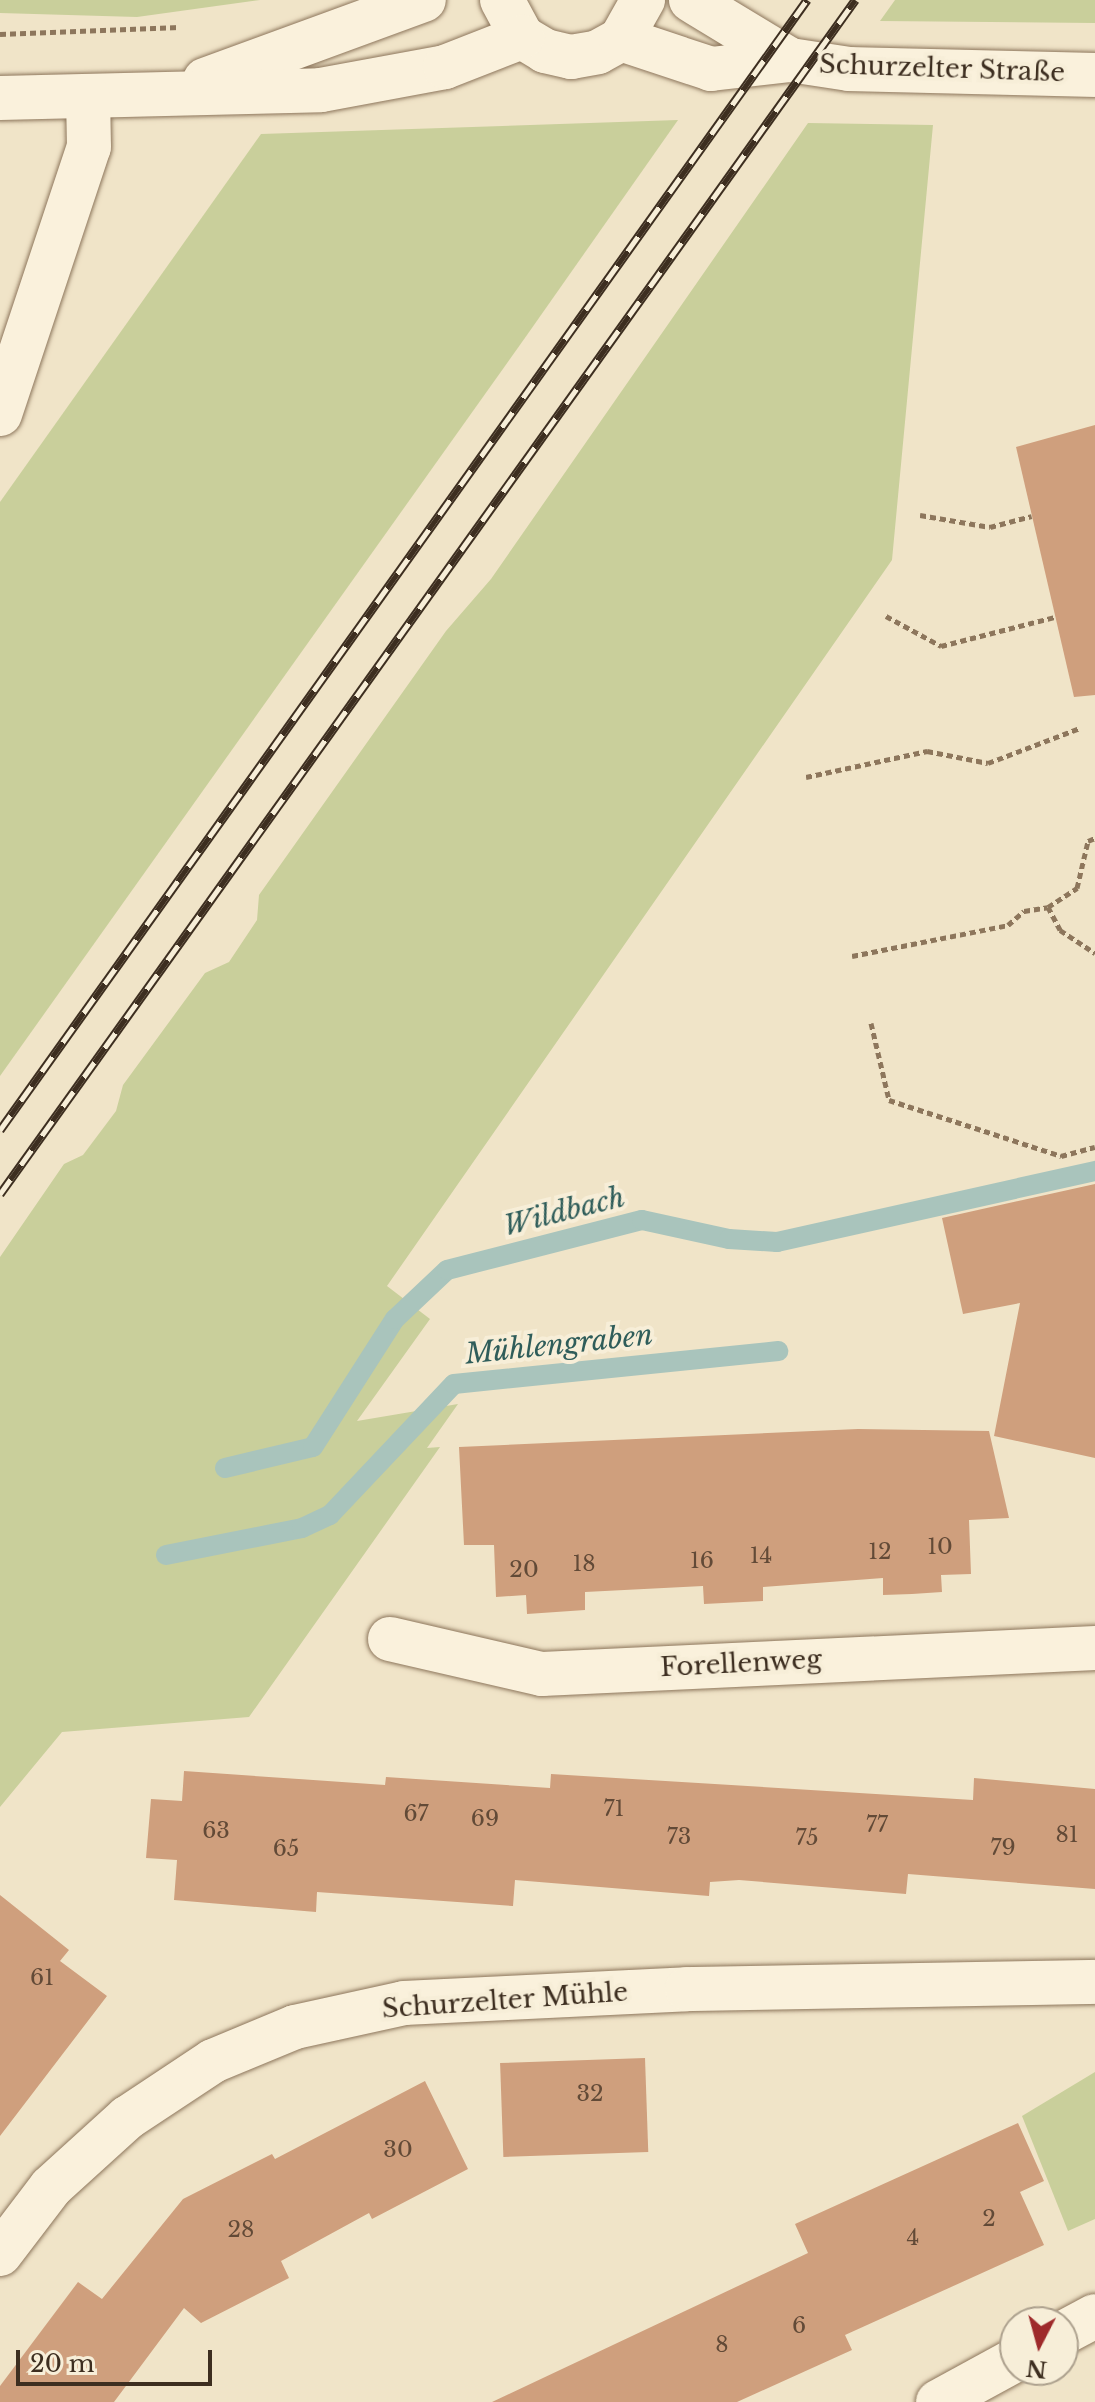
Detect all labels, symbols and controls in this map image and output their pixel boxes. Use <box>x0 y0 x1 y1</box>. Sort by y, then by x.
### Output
street label: Schurzelter Straße <box>818 49 1066 89</box>
water label: Wildbach <box>500 1181 628 1243</box>
water label: Mühlengraben <box>464 1318 654 1372</box>
house number: 10 <box>927 1534 953 1560</box>
house number: 12 <box>868 1539 892 1565</box>
house number: 14 <box>750 1543 772 1569</box>
house number: 16 <box>690 1548 714 1574</box>
house number: 18 <box>572 1551 596 1577</box>
house number: 20 <box>509 1557 539 1583</box>
street label: Forellenweg <box>659 1644 823 1684</box>
house number: 71 <box>604 1796 624 1822</box>
house number: 67 <box>403 1801 429 1827</box>
house number: 69 <box>471 1806 499 1832</box>
house number: 77 <box>866 1812 888 1838</box>
house number: 63 <box>202 1818 230 1844</box>
house number: 81 <box>1055 1822 1079 1848</box>
house number: 73 <box>667 1824 691 1850</box>
house number: 75 <box>795 1825 819 1851</box>
house number: 79 <box>990 1835 1016 1861</box>
house number: 65 <box>273 1836 299 1862</box>
house number: 61 <box>30 1965 54 1991</box>
street label: Schurzelter Mühle <box>381 1977 629 2025</box>
house number: 32 <box>576 2081 604 2107</box>
house number: 30 <box>383 2137 413 2163</box>
house number: 2 <box>982 2206 996 2232</box>
house number: 28 <box>228 2217 254 2243</box>
house number: 4 <box>907 2225 919 2251</box>
north arrow <box>999 2306 1079 2386</box>
house number: 6 <box>792 2313 806 2339</box>
house number: 8 <box>715 2332 729 2358</box>
scale bar <box>20 2334 216 2384</box>
text: 20 m <box>30 2349 95 2378</box>
text: N <box>1025 2354 1048 2383</box>

